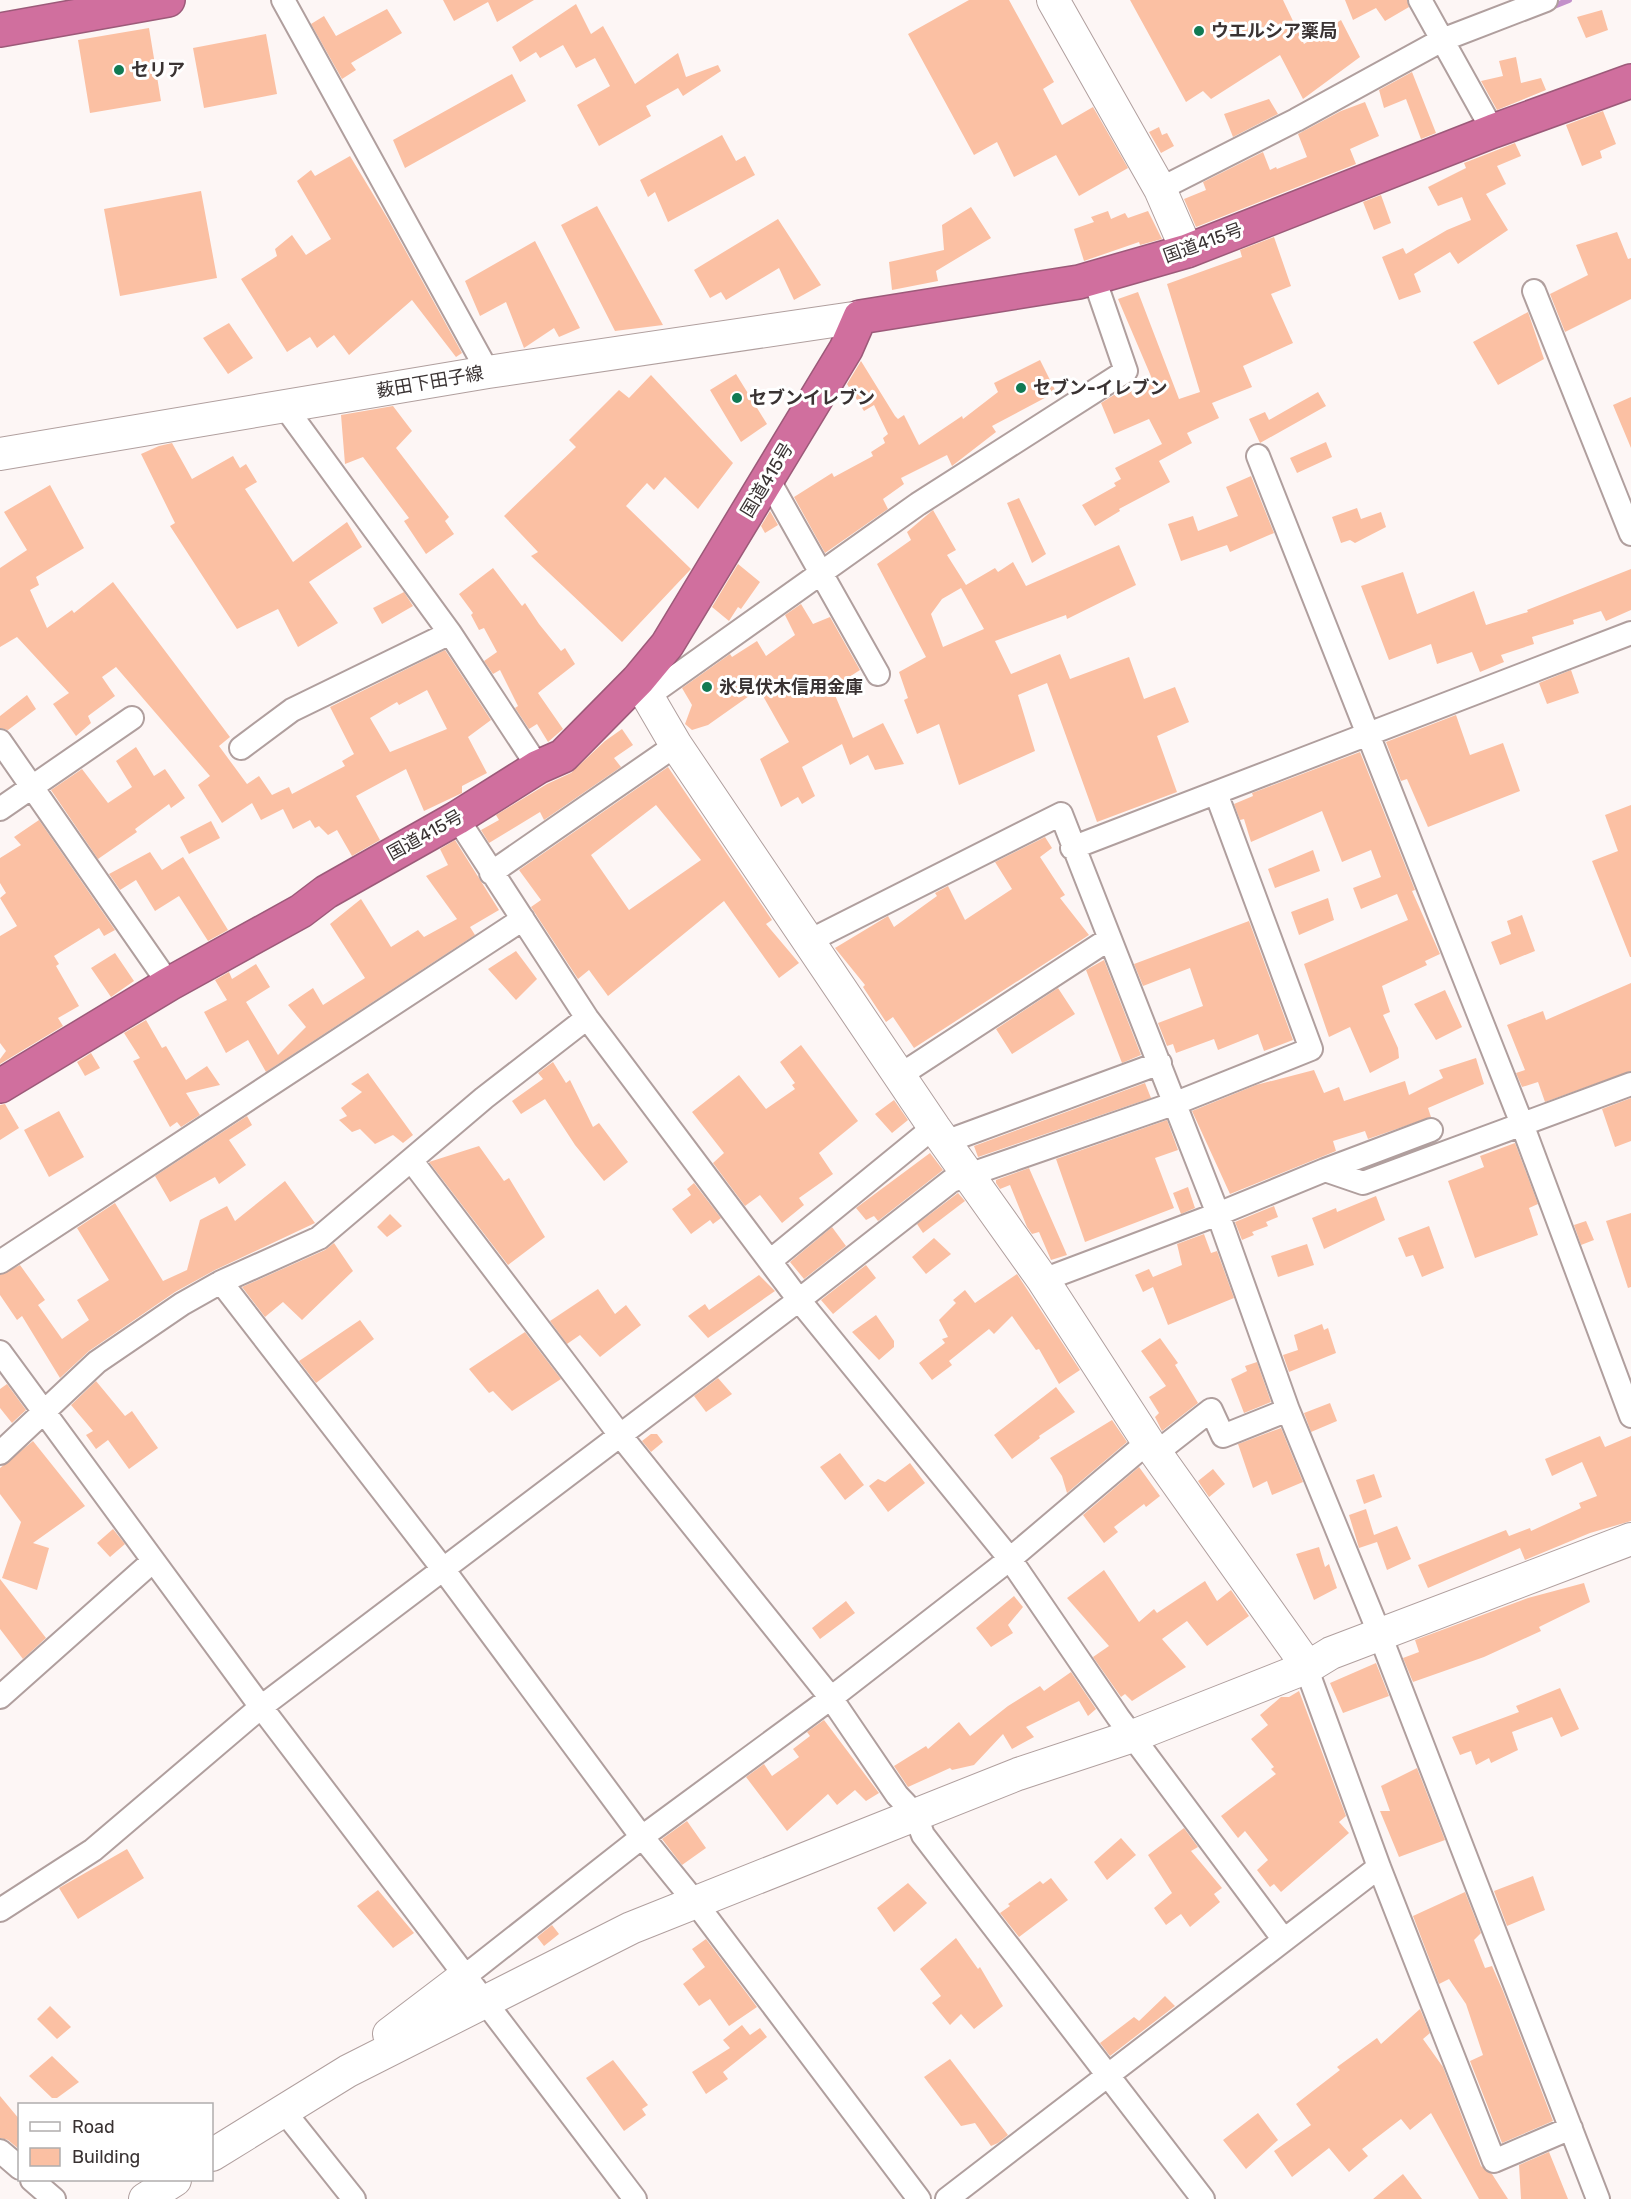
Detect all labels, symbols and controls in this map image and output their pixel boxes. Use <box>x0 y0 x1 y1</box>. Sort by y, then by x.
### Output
place label: ウエルシア薬局 <box>1211 20 1337 42</box>
marker: ウエルシア薬局 <box>1192 24 1206 38</box>
place label: セリア <box>131 59 185 81</box>
marker: セリア <box>112 63 126 77</box>
street label: 国道415号 <box>1160 218 1246 268</box>
street label: 薮田下田子線 <box>375 362 485 402</box>
place label: セブン-イレブン <box>1033 377 1168 399</box>
marker: セブン-イレブン <box>1014 381 1028 395</box>
place label: セブンイレブン <box>749 387 875 409</box>
marker: セブンイレブン <box>730 391 744 405</box>
street label: 国道415号 <box>736 439 798 521</box>
place label: 氷見伏木信用金庫 <box>719 676 863 698</box>
marker: 氷見伏木信用金庫 <box>700 680 714 694</box>
street label: 国道415号 <box>383 805 467 865</box>
legend <box>18 2103 213 2181</box>
text: Road <box>72 2116 115 2138</box>
text: Building <box>72 2146 140 2168</box>

